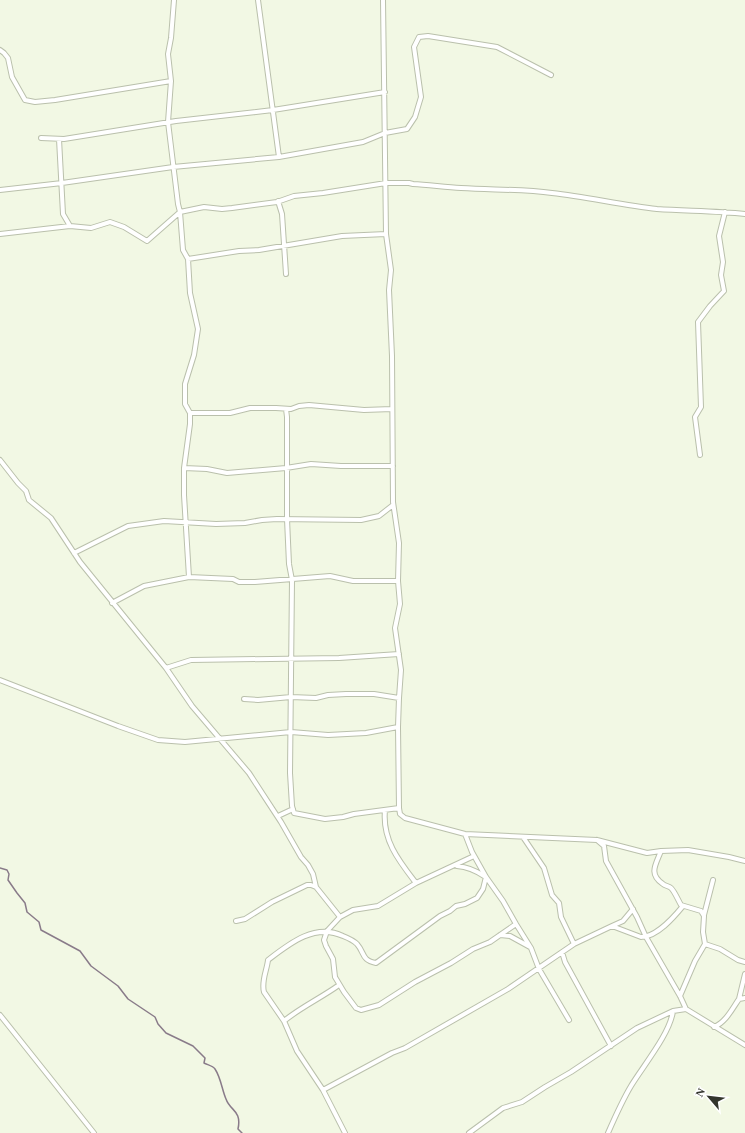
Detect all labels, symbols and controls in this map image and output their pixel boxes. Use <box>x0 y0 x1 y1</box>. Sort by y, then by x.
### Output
north arrow <box>689 1077 729 1117</box>
text: N <box>693 1086 707 1099</box>

